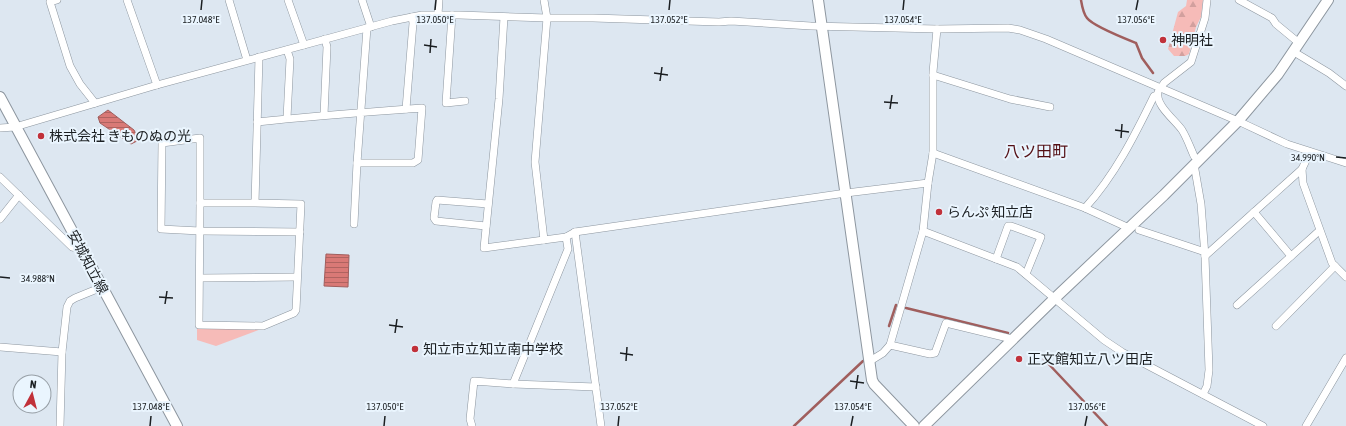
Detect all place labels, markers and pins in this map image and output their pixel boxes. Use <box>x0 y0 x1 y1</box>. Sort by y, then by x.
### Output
place label: 神明社 <box>1171 32 1213 48</box>
marker: 神明社 <box>1158 35 1168 45</box>
place label: 株式会社 きものぬの光 <box>49 128 191 144</box>
marker: 株式会社 きものぬの光 <box>36 131 46 141</box>
place label: らんぷ 知立店 <box>947 204 1033 220</box>
marker: らんぷ 知立店 <box>934 207 944 217</box>
place label: 知立市立知立南中学校 <box>423 341 563 357</box>
marker: 知立市立知立南中学校 <box>410 344 420 354</box>
place label: 正文館知立八ツ田店 <box>1027 351 1153 367</box>
marker: 正文館知立八ツ田店 <box>1014 354 1024 364</box>

